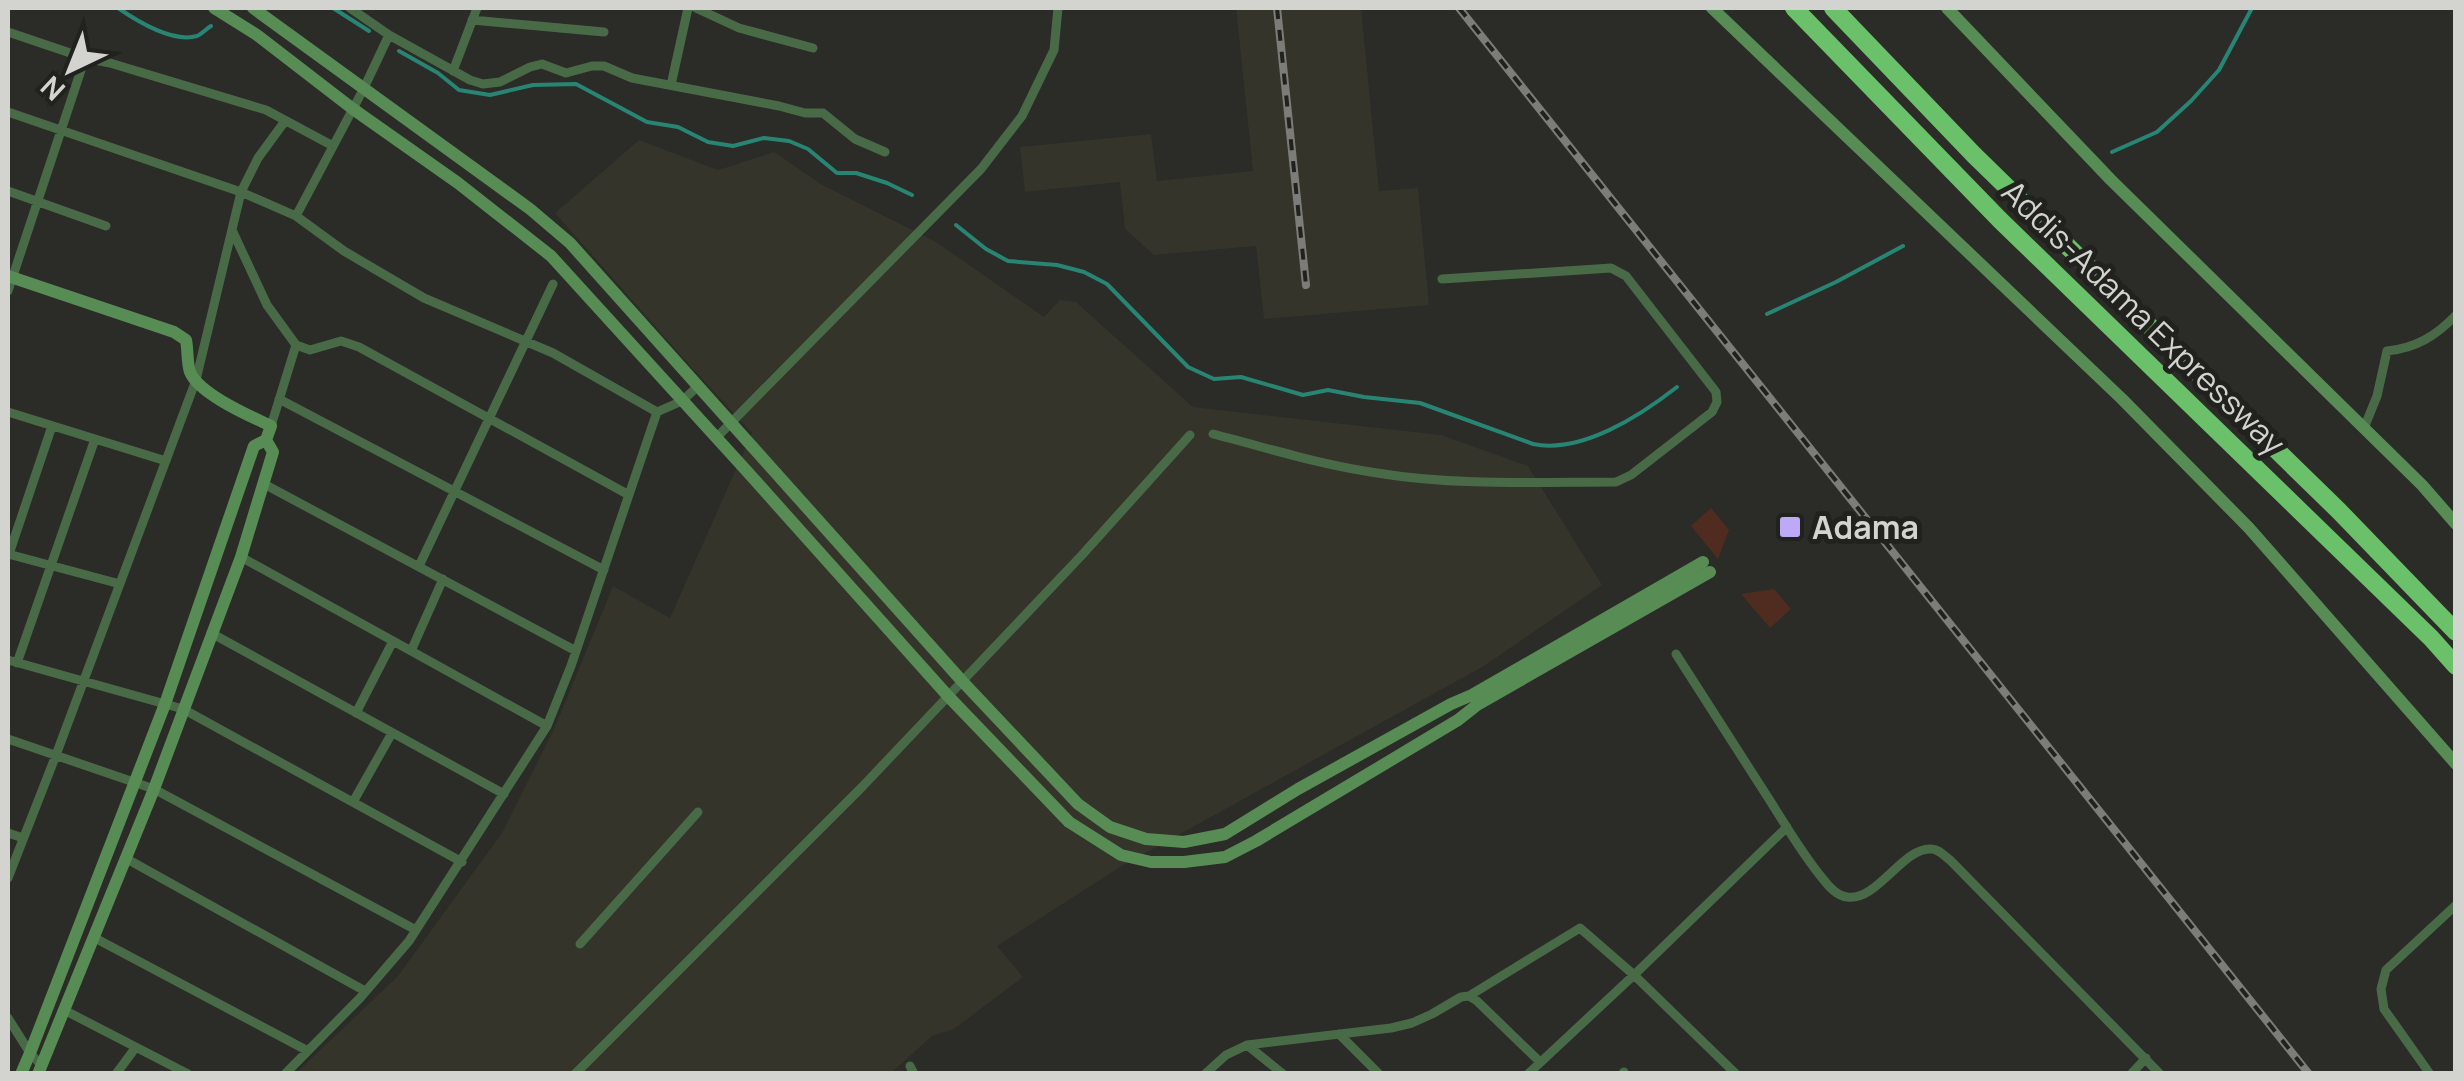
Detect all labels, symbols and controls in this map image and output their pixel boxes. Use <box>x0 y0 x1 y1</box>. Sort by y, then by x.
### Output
north arrow <box>20 20 120 120</box>
text: N <box>32 68 73 110</box>
street label: Addis-Adama Expressway <box>1993 170 2295 464</box>
place label: Adama <box>1812 505 1919 549</box>
marker: Adama <box>1777 514 1803 540</box>

